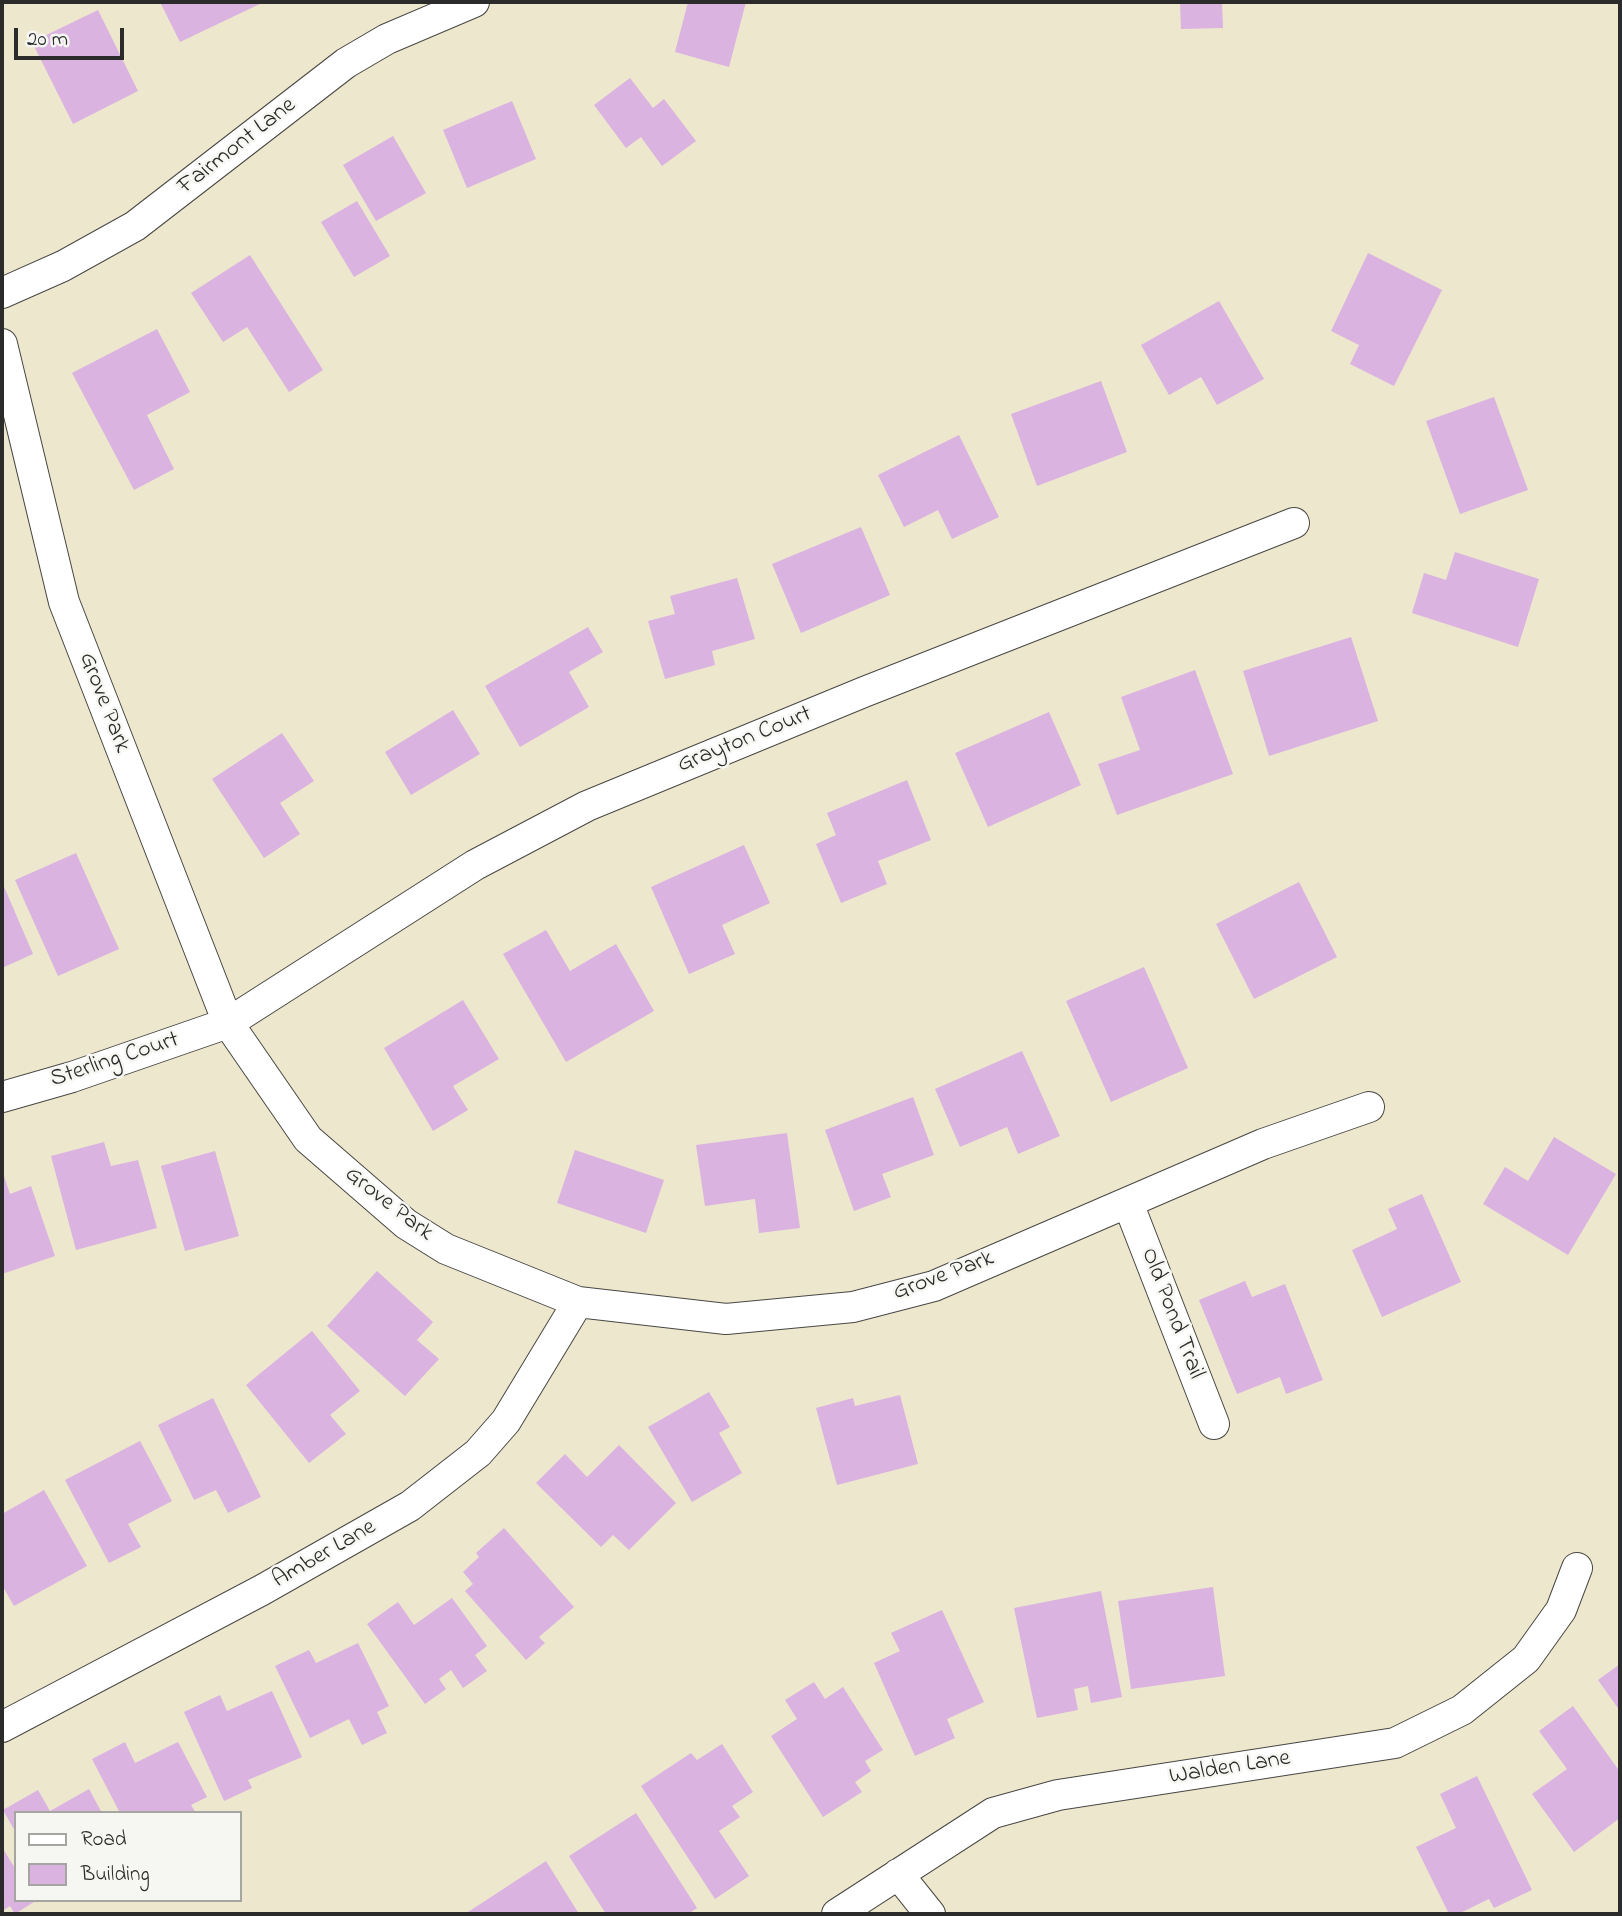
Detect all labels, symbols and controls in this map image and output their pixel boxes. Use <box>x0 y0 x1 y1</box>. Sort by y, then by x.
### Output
scale bar <box>18 14 128 58</box>
text: 20 m <box>27 25 68 55</box>
street label: Fairmont Lane <box>173 92 303 202</box>
street label: Grove Park <box>71 649 135 757</box>
street label: Grayton Court <box>674 701 816 781</box>
street label: Sterling Court <box>47 1027 183 1095</box>
street label: Grove Park <box>338 1161 438 1249</box>
street label: Old Pond Trail <box>1133 1244 1209 1384</box>
street label: Grove Park <box>890 1246 998 1308</box>
street label: Amber Lane <box>268 1514 382 1596</box>
street label: Walden Lane <box>1167 1745 1293 1793</box>
legend <box>14 1811 242 1902</box>
text: Road <box>81 1825 127 1855</box>
text: Building <box>81 1860 150 1890</box>

